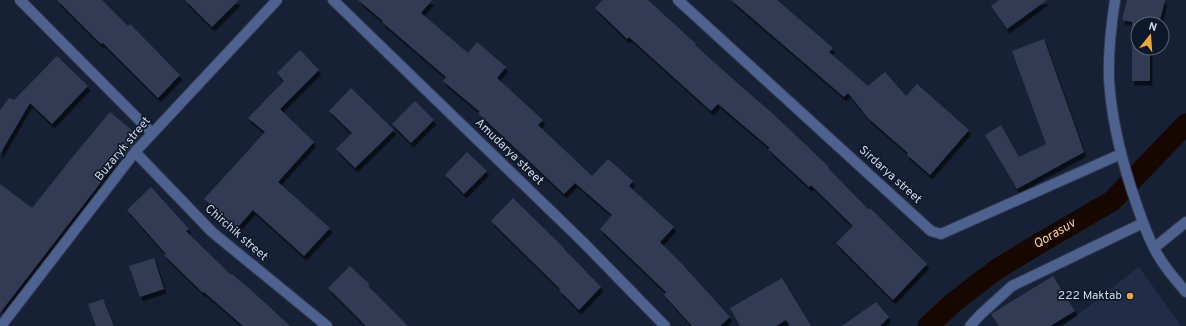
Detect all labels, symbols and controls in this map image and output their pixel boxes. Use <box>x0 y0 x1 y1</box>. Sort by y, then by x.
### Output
north arrow <box>1130 16 1170 56</box>
text: N <box>1147 20 1158 35</box>
street label: Buzaryk street <box>91 114 155 184</box>
street label: Amudarya street <box>471 115 547 189</box>
street label: Sirdarya street <box>855 143 925 207</box>
street label: Chirchik street <box>201 201 271 265</box>
water label: Qorasuv <box>1031 215 1080 253</box>
place label: 222 Maktab <box>1058 288 1122 304</box>
marker: 222 Maktab <box>1125 291 1135 301</box>

